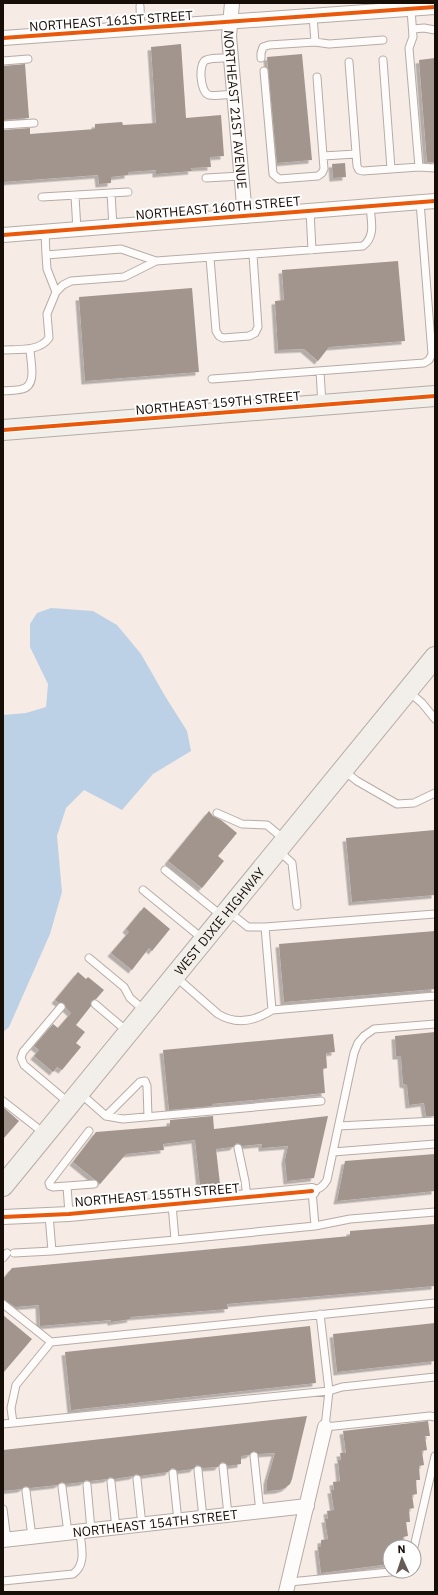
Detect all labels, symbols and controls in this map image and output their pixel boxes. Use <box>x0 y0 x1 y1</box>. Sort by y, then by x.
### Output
street label: NORTHEAST 161ST STREET <box>29 7 194 35</box>
street label: NORTHEAST 21ST AVENUE <box>220 29 251 190</box>
street label: NORTHEAST 160TH STREET <box>135 192 302 224</box>
street label: NORTHEAST 159TH STREET <box>135 387 302 419</box>
street label: WEST DIXIE HIGHWAY <box>170 863 269 979</box>
street label: NORTHEAST 155TH STREET <box>74 1179 241 1211</box>
street label: NORTHEAST 154TH STREET <box>72 1505 239 1541</box>
north arrow <box>382 1539 422 1579</box>
text: N <box>397 1542 406 1556</box>

